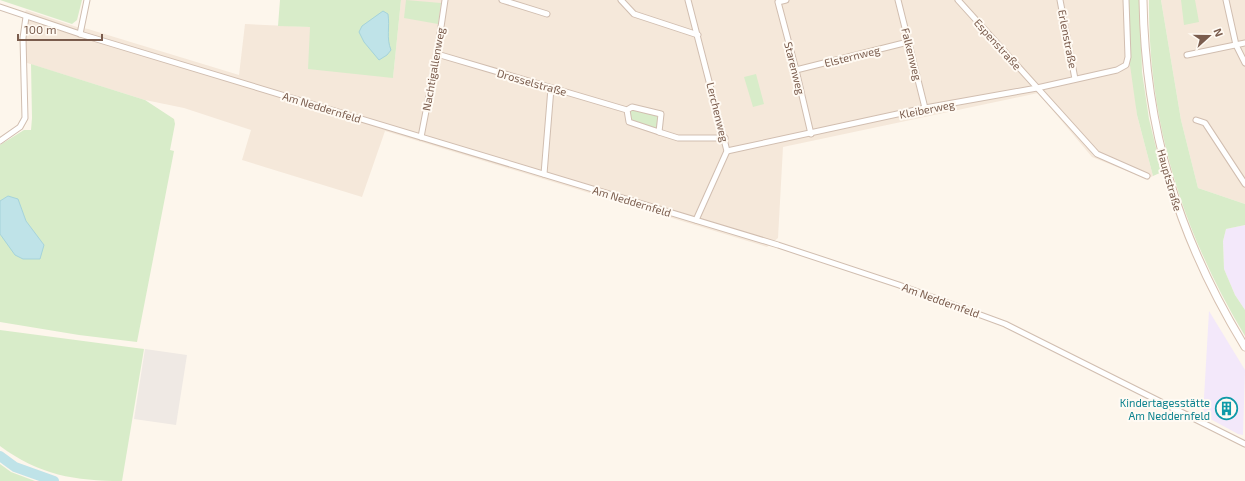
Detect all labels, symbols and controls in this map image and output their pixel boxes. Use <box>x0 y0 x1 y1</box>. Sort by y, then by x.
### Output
street label: Erlenstraße <box>1056 8 1080 70</box>
scale bar <box>18 16 102 42</box>
street label: Espenstraße <box>972 16 1024 72</box>
north arrow <box>1189 16 1229 56</box>
text: 100 m <box>24 22 56 36</box>
street label: Nachtigallenweg <box>419 26 447 112</box>
street label: Falkenweg <box>899 26 925 82</box>
text: N <box>1211 26 1226 38</box>
street label: Starenweg <box>782 40 808 96</box>
street label: Elsternweg <box>823 43 881 69</box>
street label: Drosselstraße <box>496 66 568 98</box>
street label: Lerchenweg <box>704 81 732 143</box>
street label: Am Neddernfeld <box>281 89 363 125</box>
street label: Kleiberweg <box>898 97 956 121</box>
street label: Hauptstraße <box>1155 148 1185 213</box>
street label: Am Neddernfeld <box>591 183 673 219</box>
street label: Am Neddernfeld <box>900 280 982 320</box>
building icon: Kindertagesstätte Am Neddernfeld <box>1213 395 1239 421</box>
place label: Kindertagesstätte Am Neddernfeld <box>1120 396 1210 422</box>

